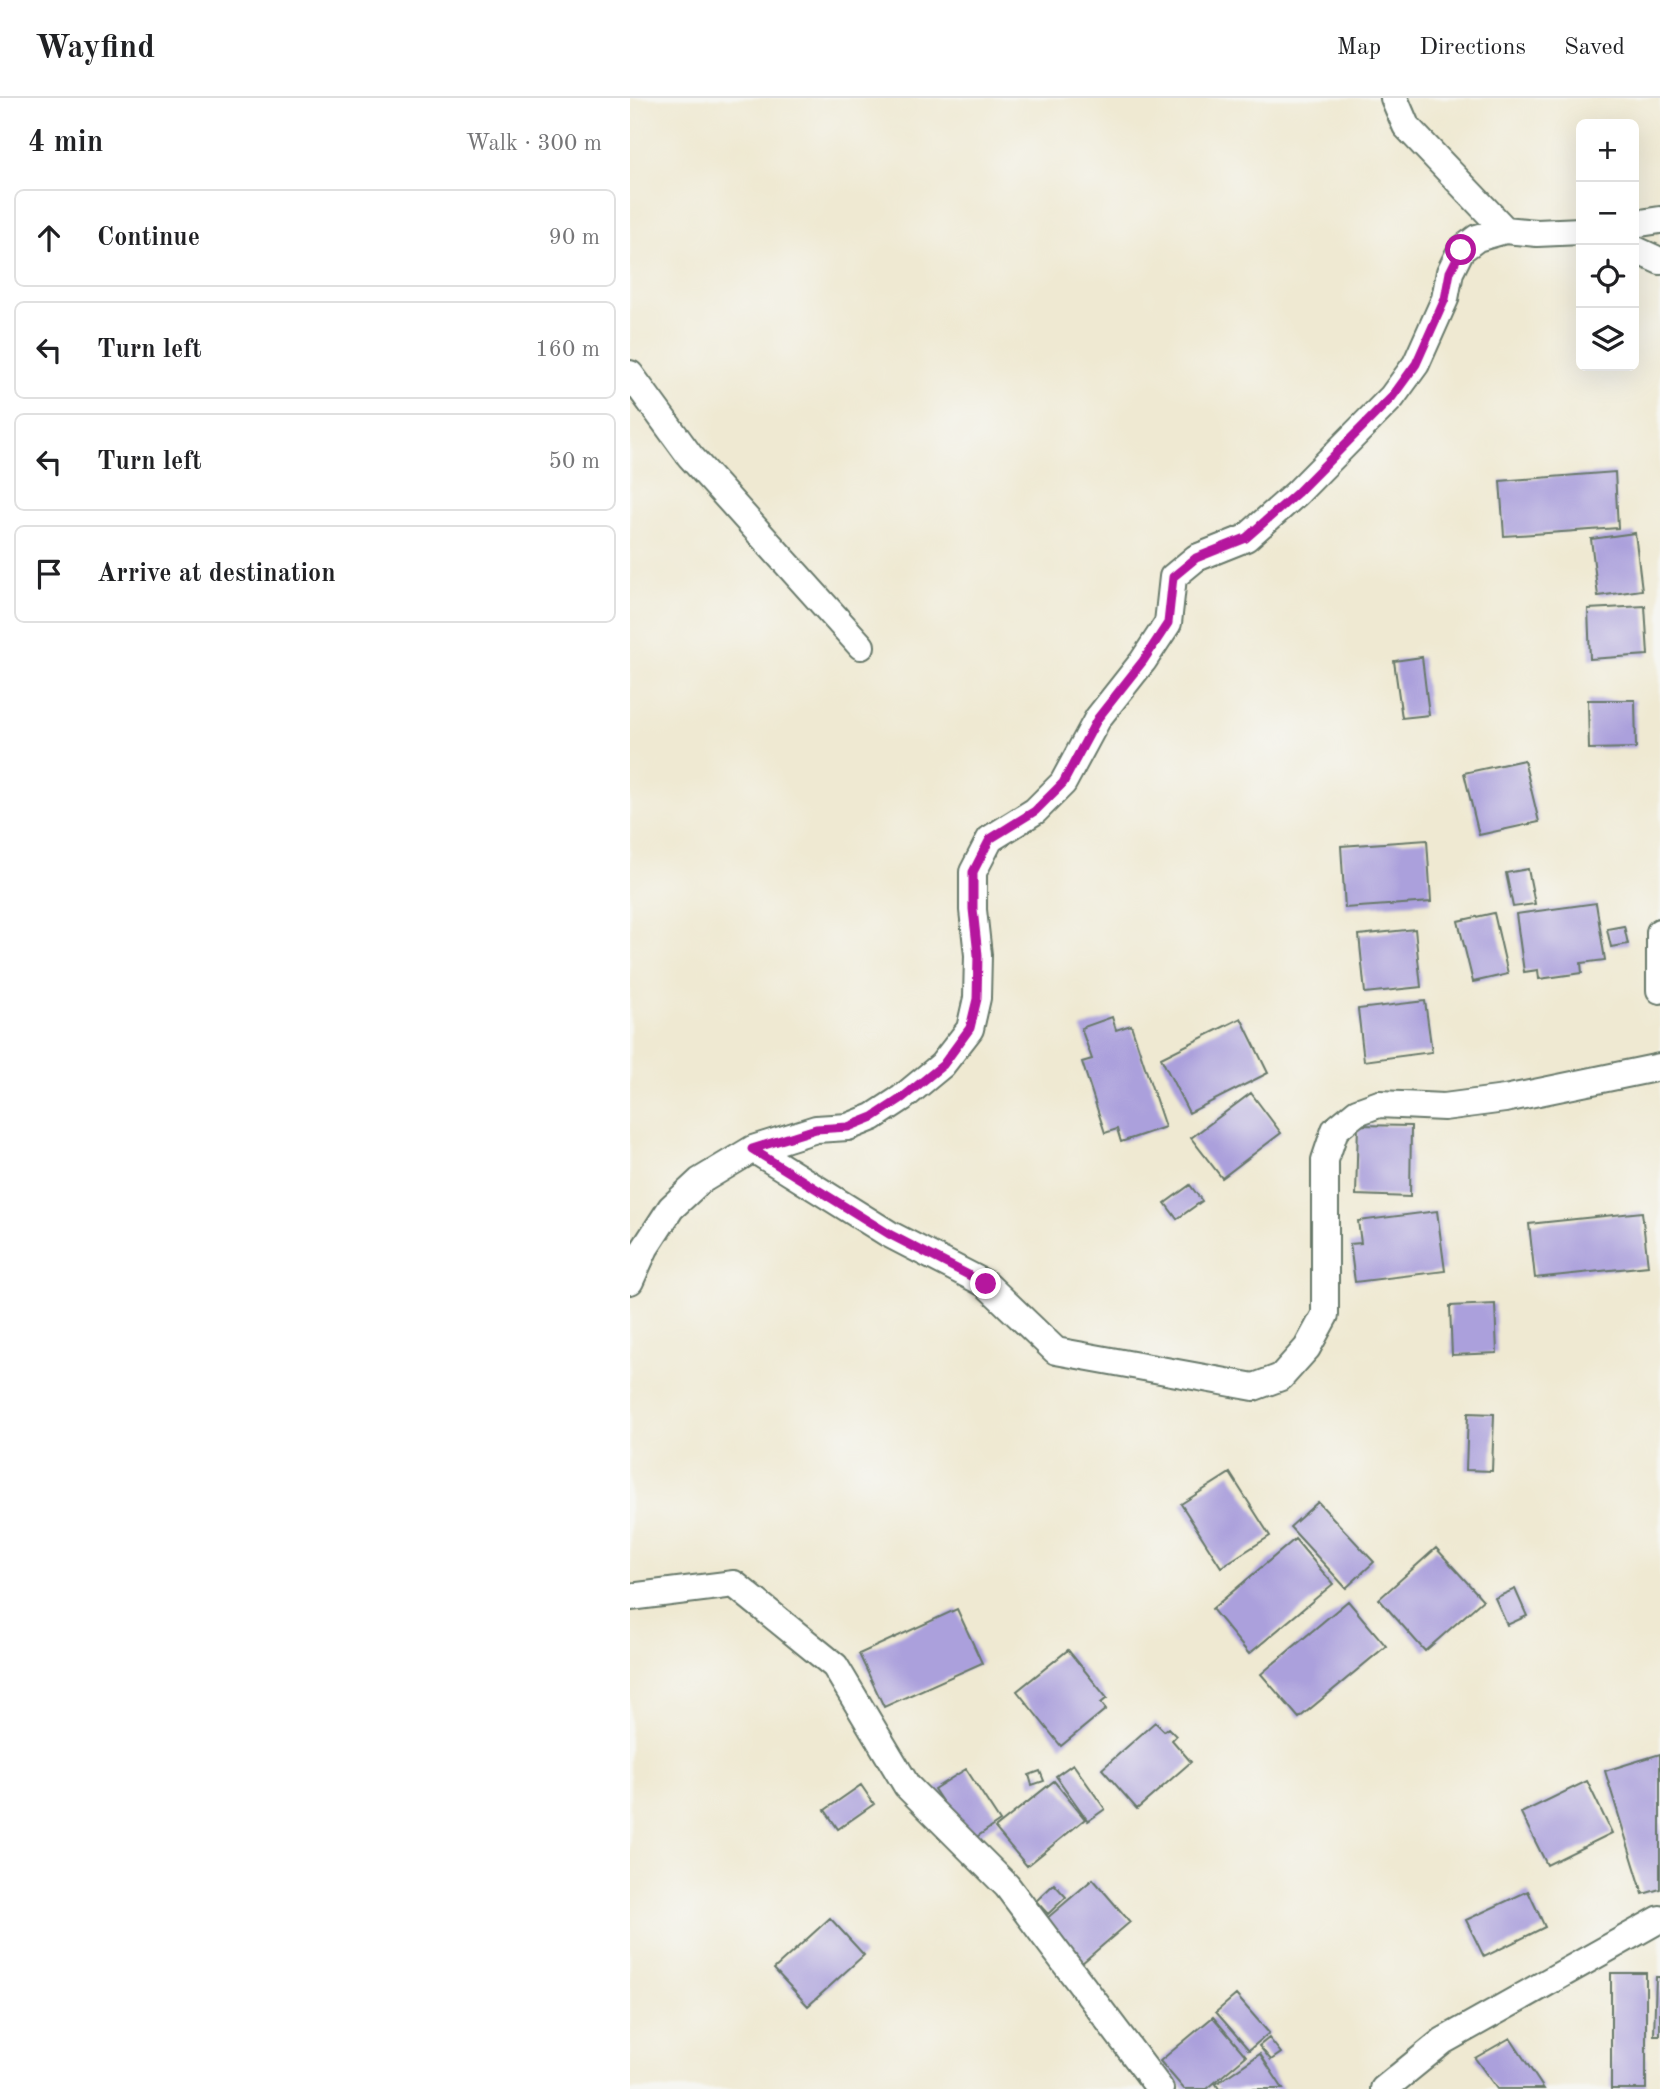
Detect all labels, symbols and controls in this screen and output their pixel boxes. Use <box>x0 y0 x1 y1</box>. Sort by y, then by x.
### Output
text: Wayfind <box>35 32 155 65</box>
text: Map <box>1337 36 1381 60</box>
text: Directions <box>1419 36 1526 60</box>
text: Saved <box>1564 36 1625 60</box>
map controls <box>1576 119 1639 371</box>
button: + <box>1576 119 1639 182</box>
text: 4 min <box>28 128 103 158</box>
text: Walk · 300 m <box>466 132 602 155</box>
button: − <box>1576 182 1639 245</box>
icon: ahead <box>30 219 68 257</box>
text: Continue <box>97 225 200 251</box>
text: 90 m <box>549 226 600 249</box>
route start <box>1445 234 1476 265</box>
button: locate <box>1576 245 1639 308</box>
button: layers <box>1576 308 1639 371</box>
icon: left <box>30 331 68 369</box>
text: Turn left <box>97 337 202 363</box>
text: 160 m <box>535 338 600 361</box>
icon: left <box>30 443 68 481</box>
text: Turn left <box>97 449 202 475</box>
text: 50 m <box>549 450 600 473</box>
icon: arrive <box>30 555 68 593</box>
text: Arrive at destination <box>97 561 336 587</box>
route end <box>970 1268 1001 1299</box>

